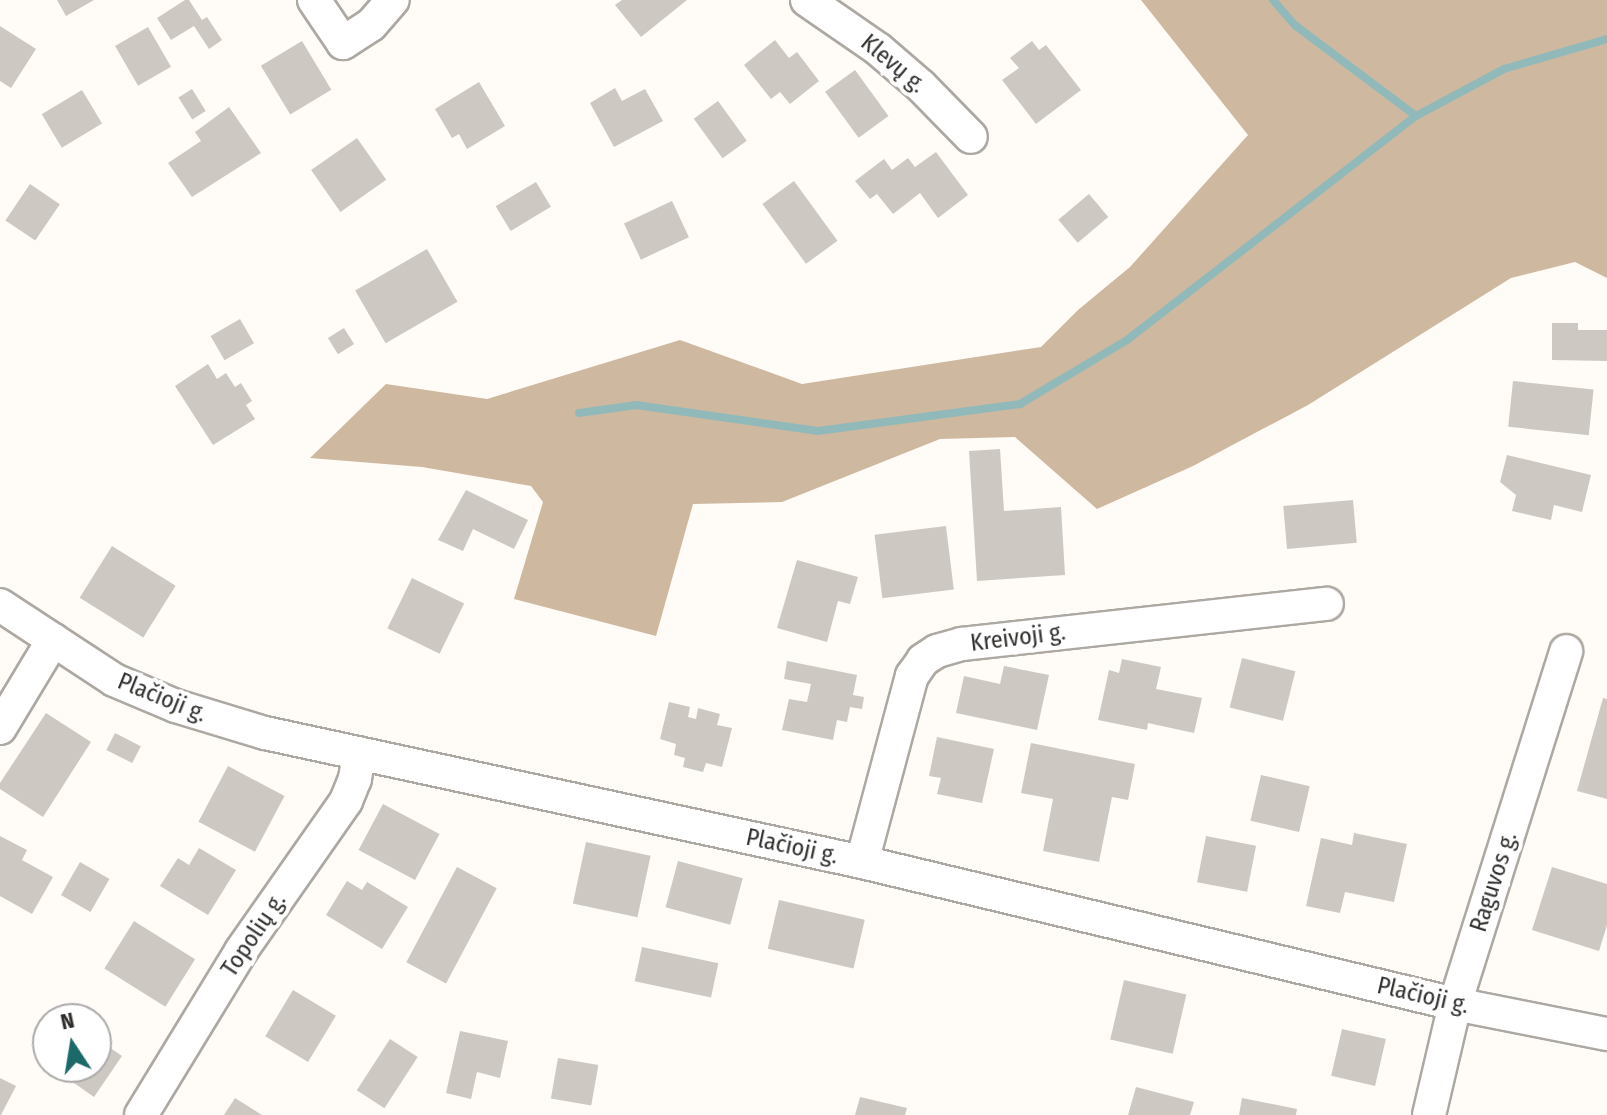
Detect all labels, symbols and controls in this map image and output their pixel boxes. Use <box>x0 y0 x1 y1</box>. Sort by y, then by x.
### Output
street label: Klevų g. <box>855 29 931 99</box>
street label: Kreivoji g. <box>969 618 1067 658</box>
street label: Plačioji g. <box>113 667 211 729</box>
street label: Plačioji g. <box>743 823 841 871</box>
street label: Raguvos g. <box>1464 828 1524 936</box>
street label: Topolių g. <box>216 888 292 982</box>
street label: Plačioji g. <box>1374 971 1472 1021</box>
north arrow <box>32 1003 112 1083</box>
text: N <box>58 1006 77 1036</box>

